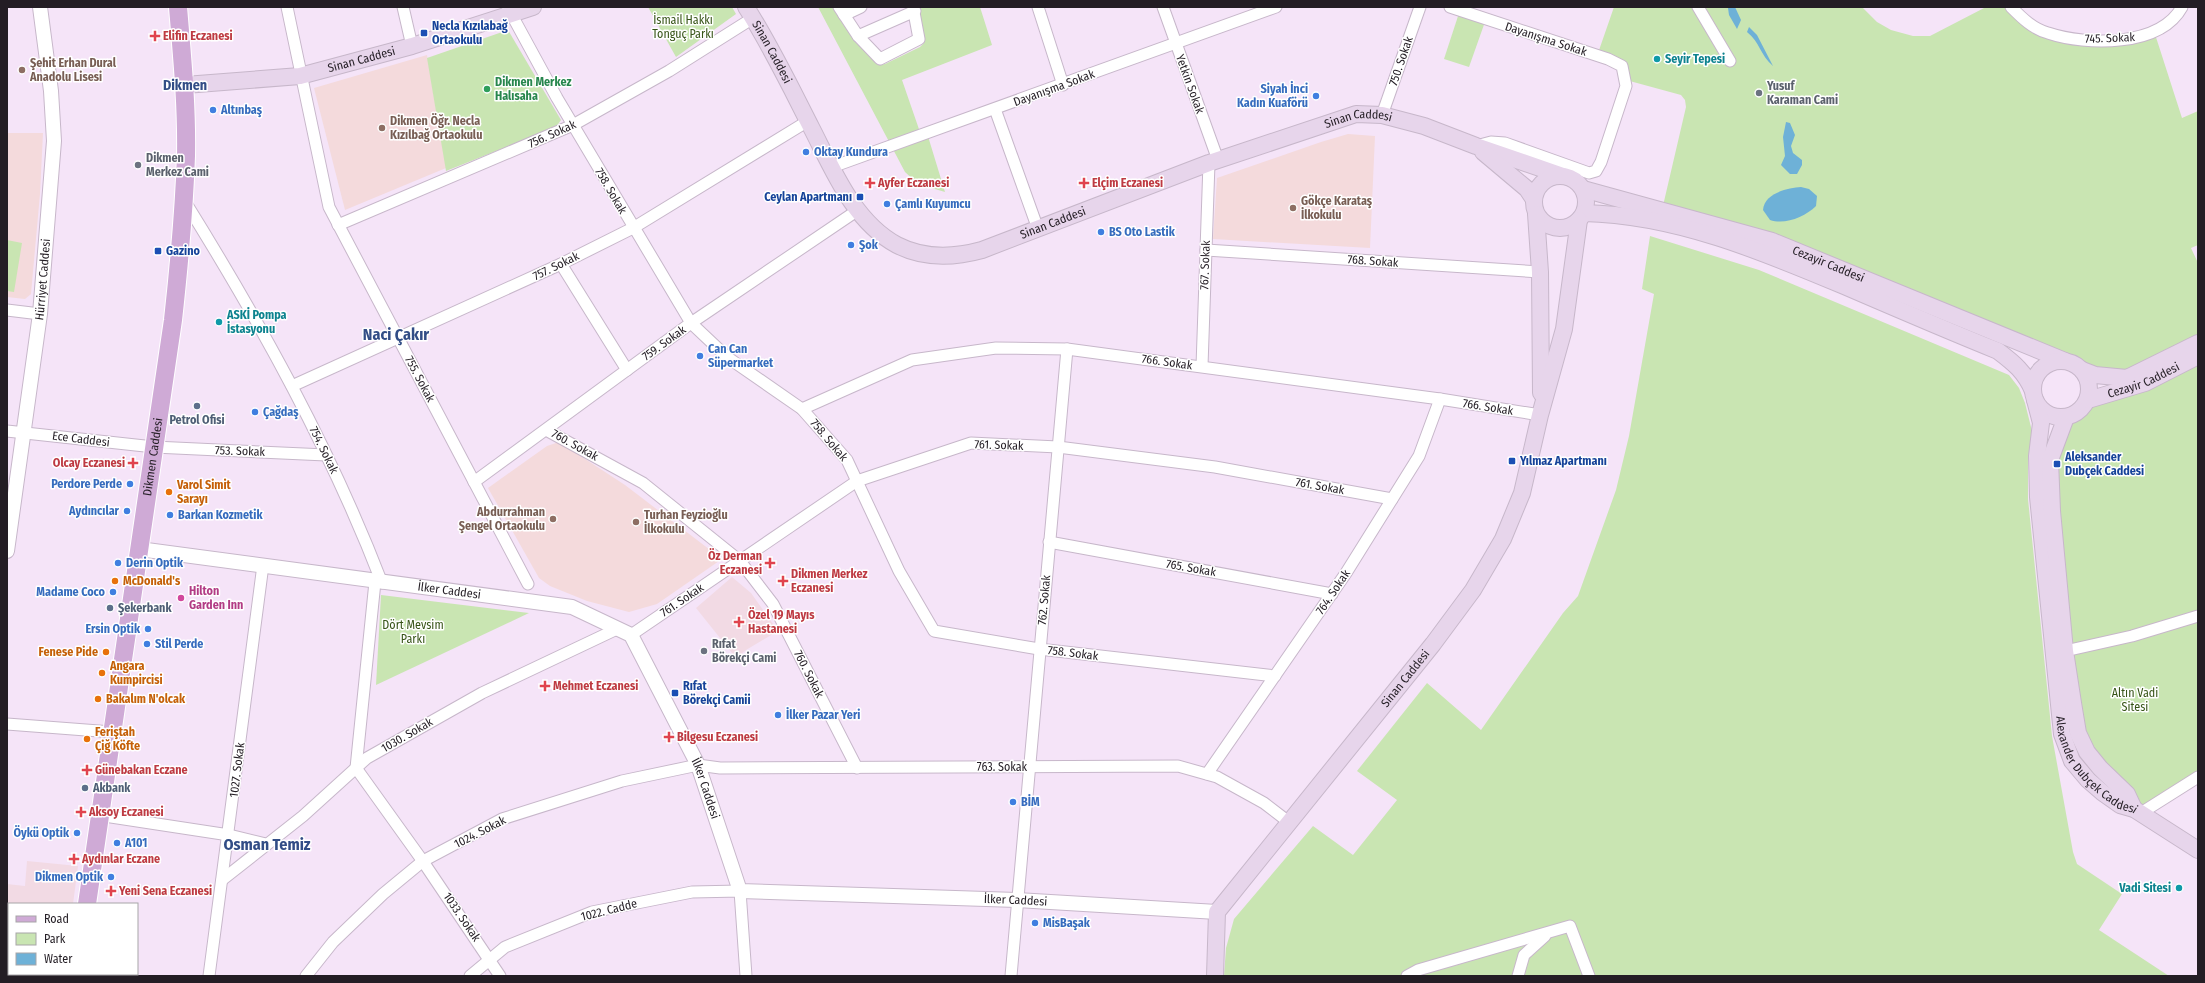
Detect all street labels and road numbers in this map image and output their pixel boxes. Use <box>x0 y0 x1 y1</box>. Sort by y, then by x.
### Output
street label: Sinan Caddesi <box>749 18 795 86</box>
street label: Dayanışma Sokak <box>1503 19 1589 59</box>
street label: 745. Sokak <box>2085 30 2136 46</box>
street label: 750. Sokak <box>1386 34 1416 87</box>
street label: Sinan Caddesi <box>326 44 397 75</box>
street label: Yetkin Sokak <box>1173 52 1207 116</box>
street label: Dayanışma Sokak <box>1012 67 1097 109</box>
street label: Sinan Caddesi <box>1323 107 1394 131</box>
street label: 756. Sokak <box>526 117 578 151</box>
street label: 758. Sokak <box>592 166 630 217</box>
street label: Sinan Caddesi <box>1018 204 1088 242</box>
street label: Hürriyet Caddesi <box>32 238 53 321</box>
street label: 767. Sokak <box>1197 240 1213 290</box>
street label: Cezayir Caddesi <box>1790 243 1866 285</box>
street label: 757. Sokak <box>531 249 582 283</box>
street label: 768. Sokak <box>1347 252 1399 270</box>
street label: 759. Sokak <box>640 322 689 363</box>
street label: 766. Sokak <box>1141 352 1194 373</box>
street label: 755. Sokak <box>402 354 438 405</box>
street label: Cezayir Caddesi <box>2106 360 2182 401</box>
street label: 766. Sokak <box>1462 396 1515 418</box>
street label: 758. Sokak <box>807 416 851 464</box>
street label: Dikmen Caddesi <box>140 417 166 497</box>
street label: 754. Sokak <box>307 424 342 476</box>
street label: 760. Sokak <box>549 426 601 464</box>
street label: Ece Caddesi <box>51 429 111 449</box>
street label: 761. Sokak <box>974 437 1024 453</box>
street label: 753. Sokak <box>215 443 266 459</box>
street label: 761. Sokak <box>1295 475 1346 497</box>
street label: 765. Sokak <box>1165 557 1217 579</box>
street label: 764. Sokak <box>1313 567 1353 617</box>
street label: 762. Sokak <box>1035 574 1053 626</box>
street label: İlker Caddesi <box>417 578 482 602</box>
street label: 761. Sokak <box>658 580 707 620</box>
street label: 758. Sokak <box>1047 643 1099 663</box>
street label: Sinan Caddesi <box>1378 647 1432 710</box>
street label: 760. Sokak <box>791 648 827 700</box>
street label: 1030. Sokak <box>379 714 436 755</box>
street label: Alexander Dubçek Caddesi <box>2053 715 2140 816</box>
street label: 1027. Sokak <box>227 741 247 798</box>
street label: İlker Caddesi <box>688 755 722 821</box>
street label: 763. Sokak <box>977 760 1028 774</box>
street label: 1024. Sokak <box>452 813 509 851</box>
street label: 1033. Sokak <box>440 890 484 945</box>
street label: İlker Caddesi <box>984 891 1048 909</box>
street label: 1022. Cadde <box>579 896 639 924</box>

